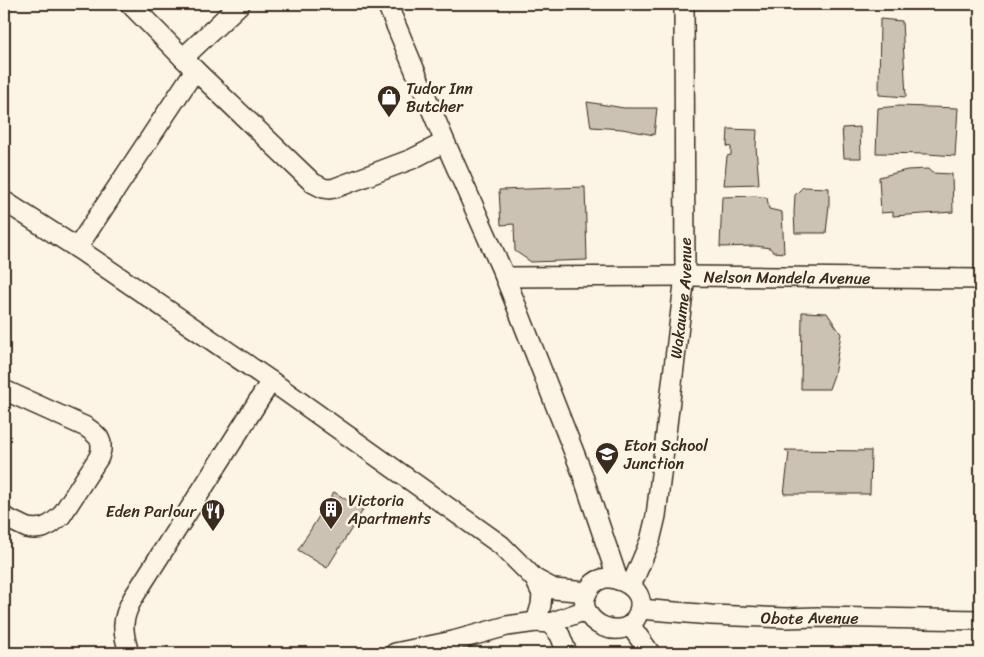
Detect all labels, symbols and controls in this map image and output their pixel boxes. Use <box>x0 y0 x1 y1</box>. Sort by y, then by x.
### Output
place label: Tudor Inn Butcher <box>406 74 473 121</box>
shop icon: Tudor Inn Butcher <box>376 84 402 118</box>
street label: Wakaume Avenue <box>661 237 700 360</box>
street label: Nelson Mandela Avenue <box>704 262 870 292</box>
place label: Eton School Junction <box>623 431 708 478</box>
school or university icon: Eton School Junction <box>594 441 620 475</box>
place label: Victoria Apartments <box>347 486 432 533</box>
building icon: Victoria Apartments <box>318 496 344 530</box>
place label: Eden Parlour <box>106 497 197 526</box>
restaurant icon: Eden Parlour <box>200 498 226 532</box>
street label: Obote Avenue <box>760 602 859 633</box>

